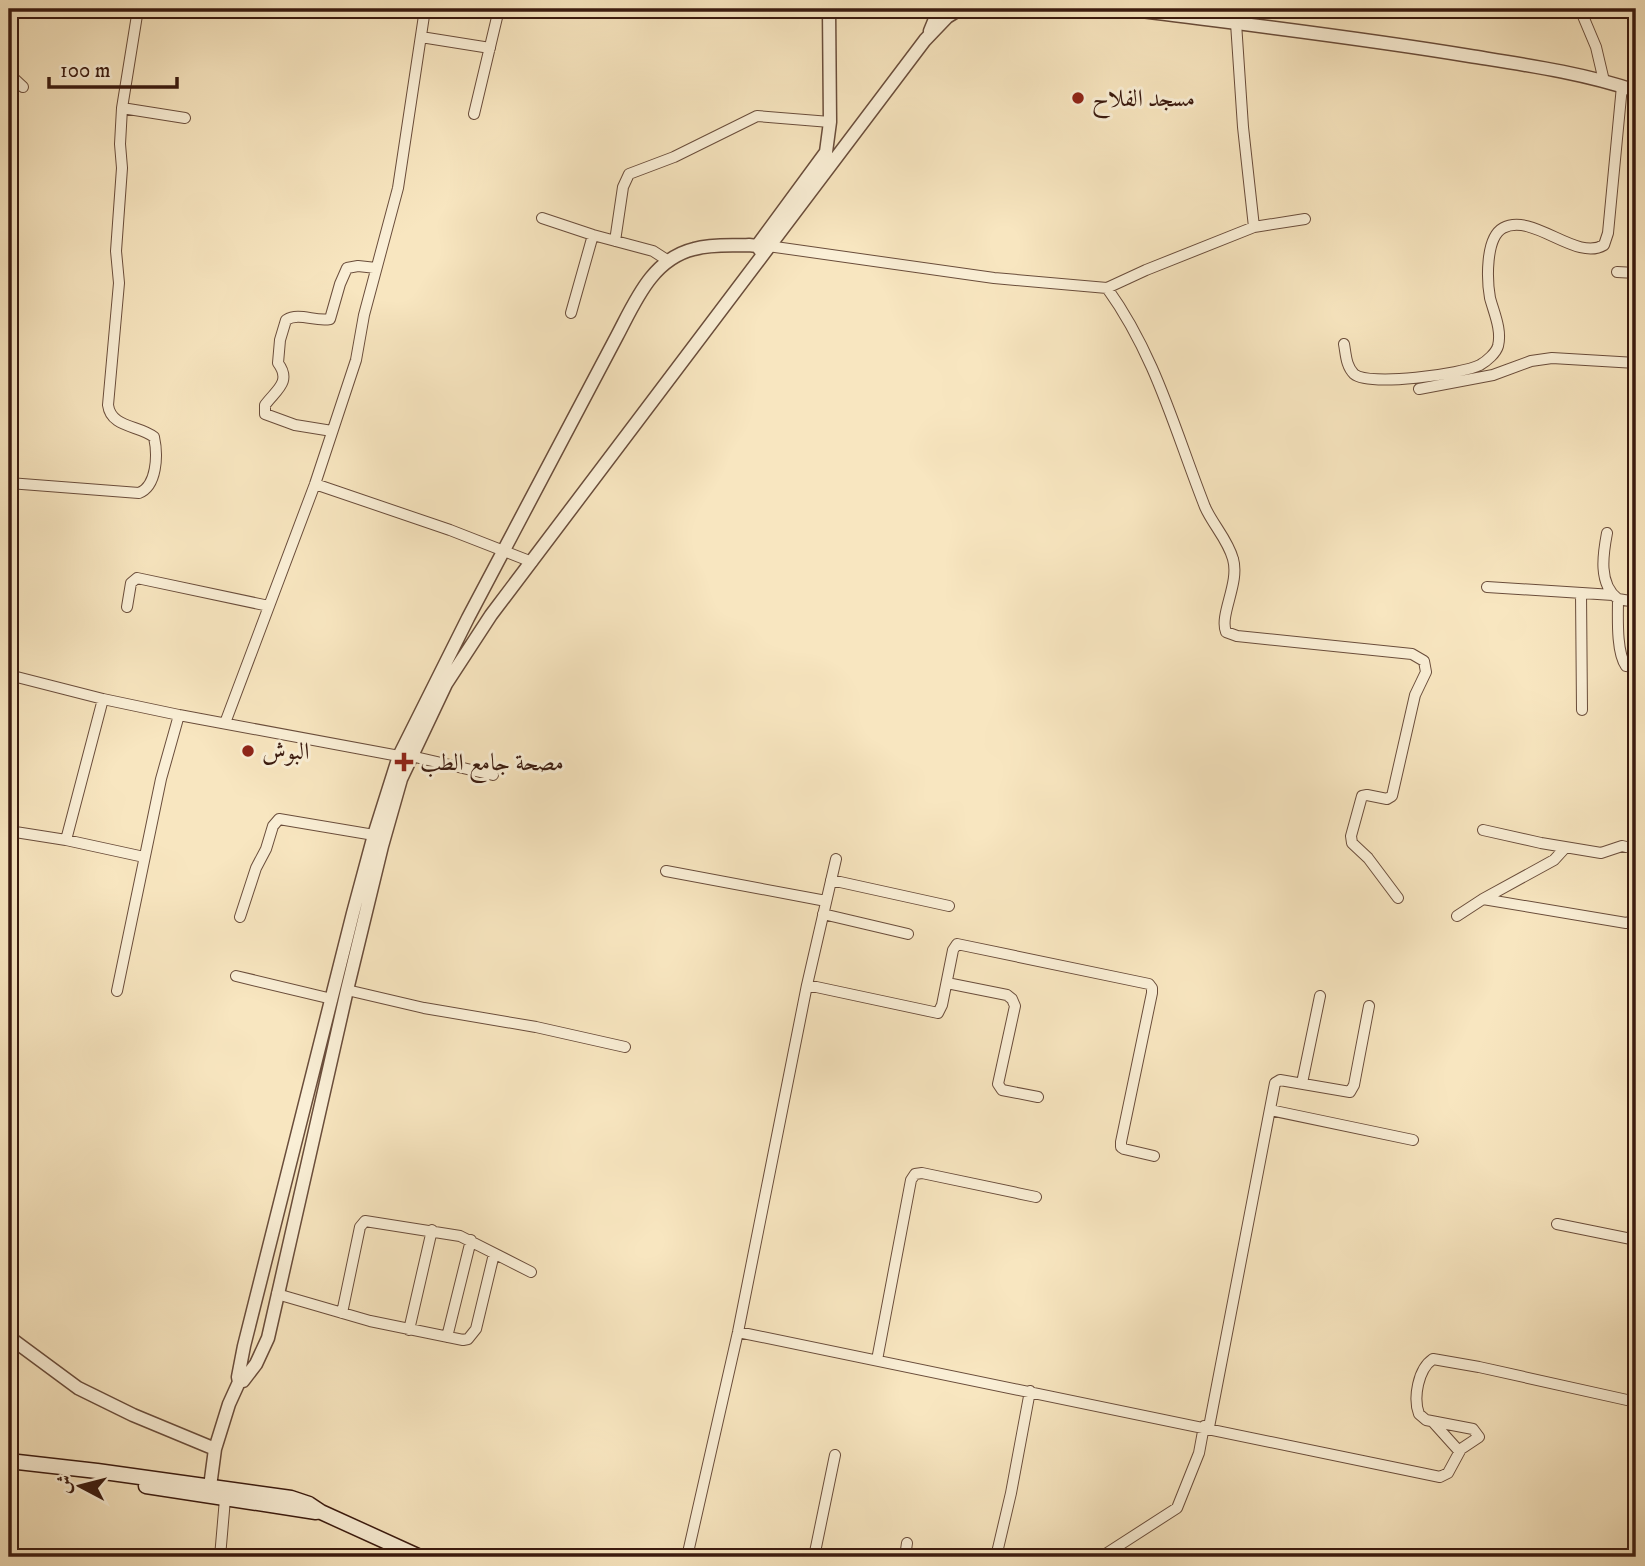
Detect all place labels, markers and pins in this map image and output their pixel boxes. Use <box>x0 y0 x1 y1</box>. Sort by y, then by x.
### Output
place label: مسجد الفلاح <box>1092 84 1195 119</box>
marker: مسجد الفلاح <box>1070 90 1086 106</box>
place label: البوش <box>262 737 309 767</box>
marker: البوش <box>240 743 256 759</box>
place label: مصحة جامع الطب <box>420 748 564 784</box>
marker: مصحة جامع الطب <box>394 752 414 772</box>

